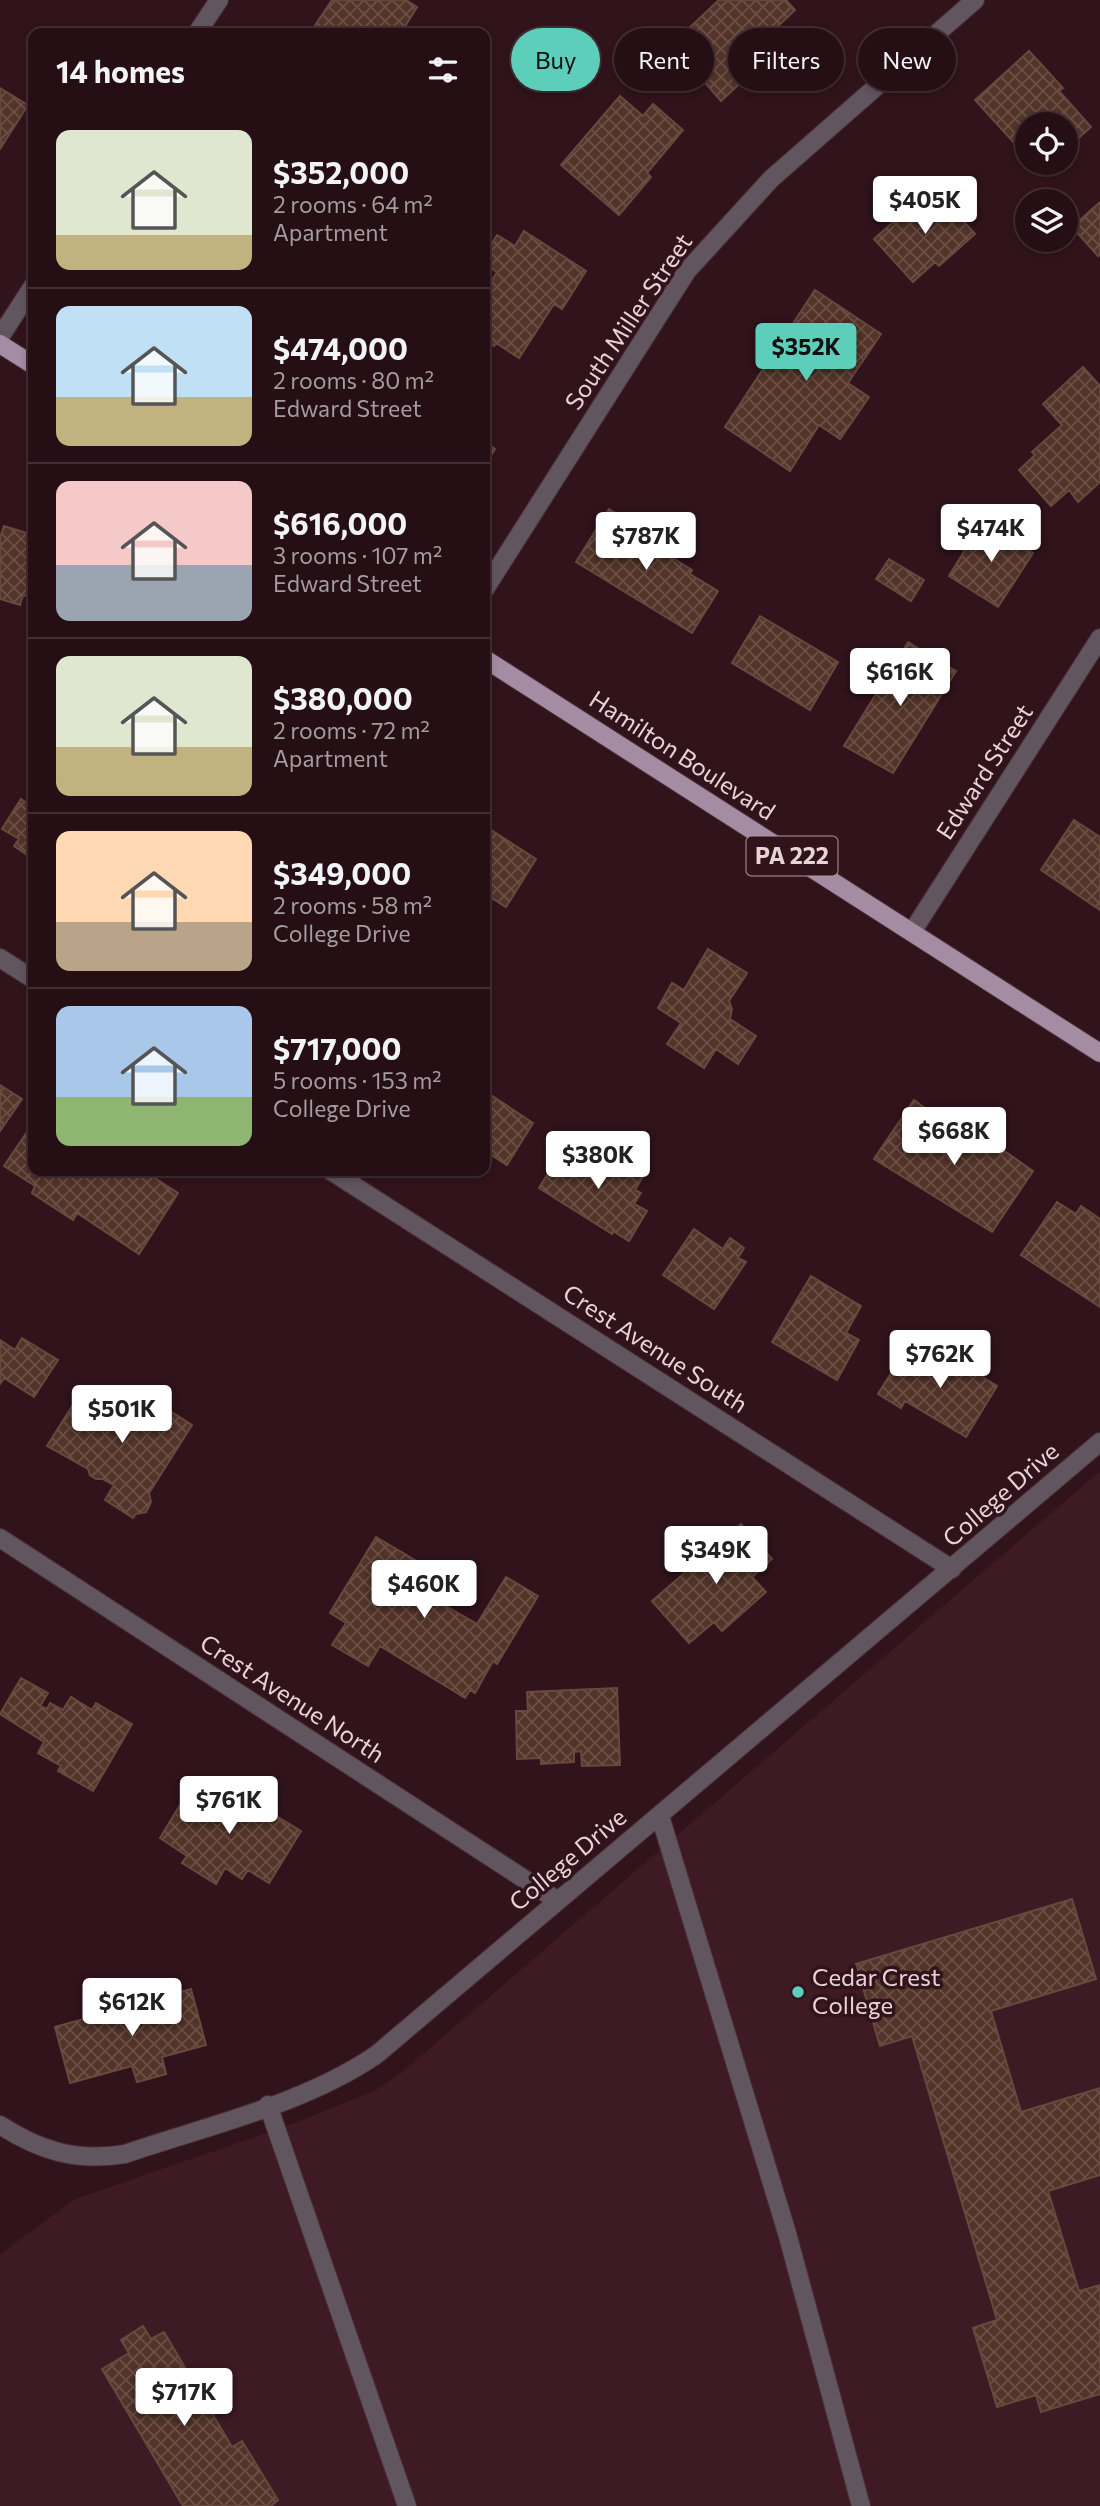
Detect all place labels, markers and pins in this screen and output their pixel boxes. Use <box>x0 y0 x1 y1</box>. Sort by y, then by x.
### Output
pin: $405K <box>876 176 974 236</box>
pin: $352K <box>757 324 855 383</box>
pin: $474K <box>942 504 1040 564</box>
pin: $787K <box>597 512 695 572</box>
pin: $616K <box>851 648 949 708</box>
pin: $668K <box>905 1108 1003 1167</box>
pin: $380K <box>549 1132 647 1191</box>
pin: $762K <box>891 1330 989 1390</box>
pin: $501K <box>73 1386 171 1445</box>
pin: $349K <box>667 1526 765 1586</box>
pin: $460K <box>375 1560 473 1620</box>
pin: $761K <box>180 1776 278 1836</box>
place label: Cedar Crest College <box>812 1962 941 2019</box>
pin: $612K <box>83 1979 181 2038</box>
marker: Cedar Crest College <box>790 1984 806 2000</box>
pin: $717K <box>135 2368 233 2428</box>

